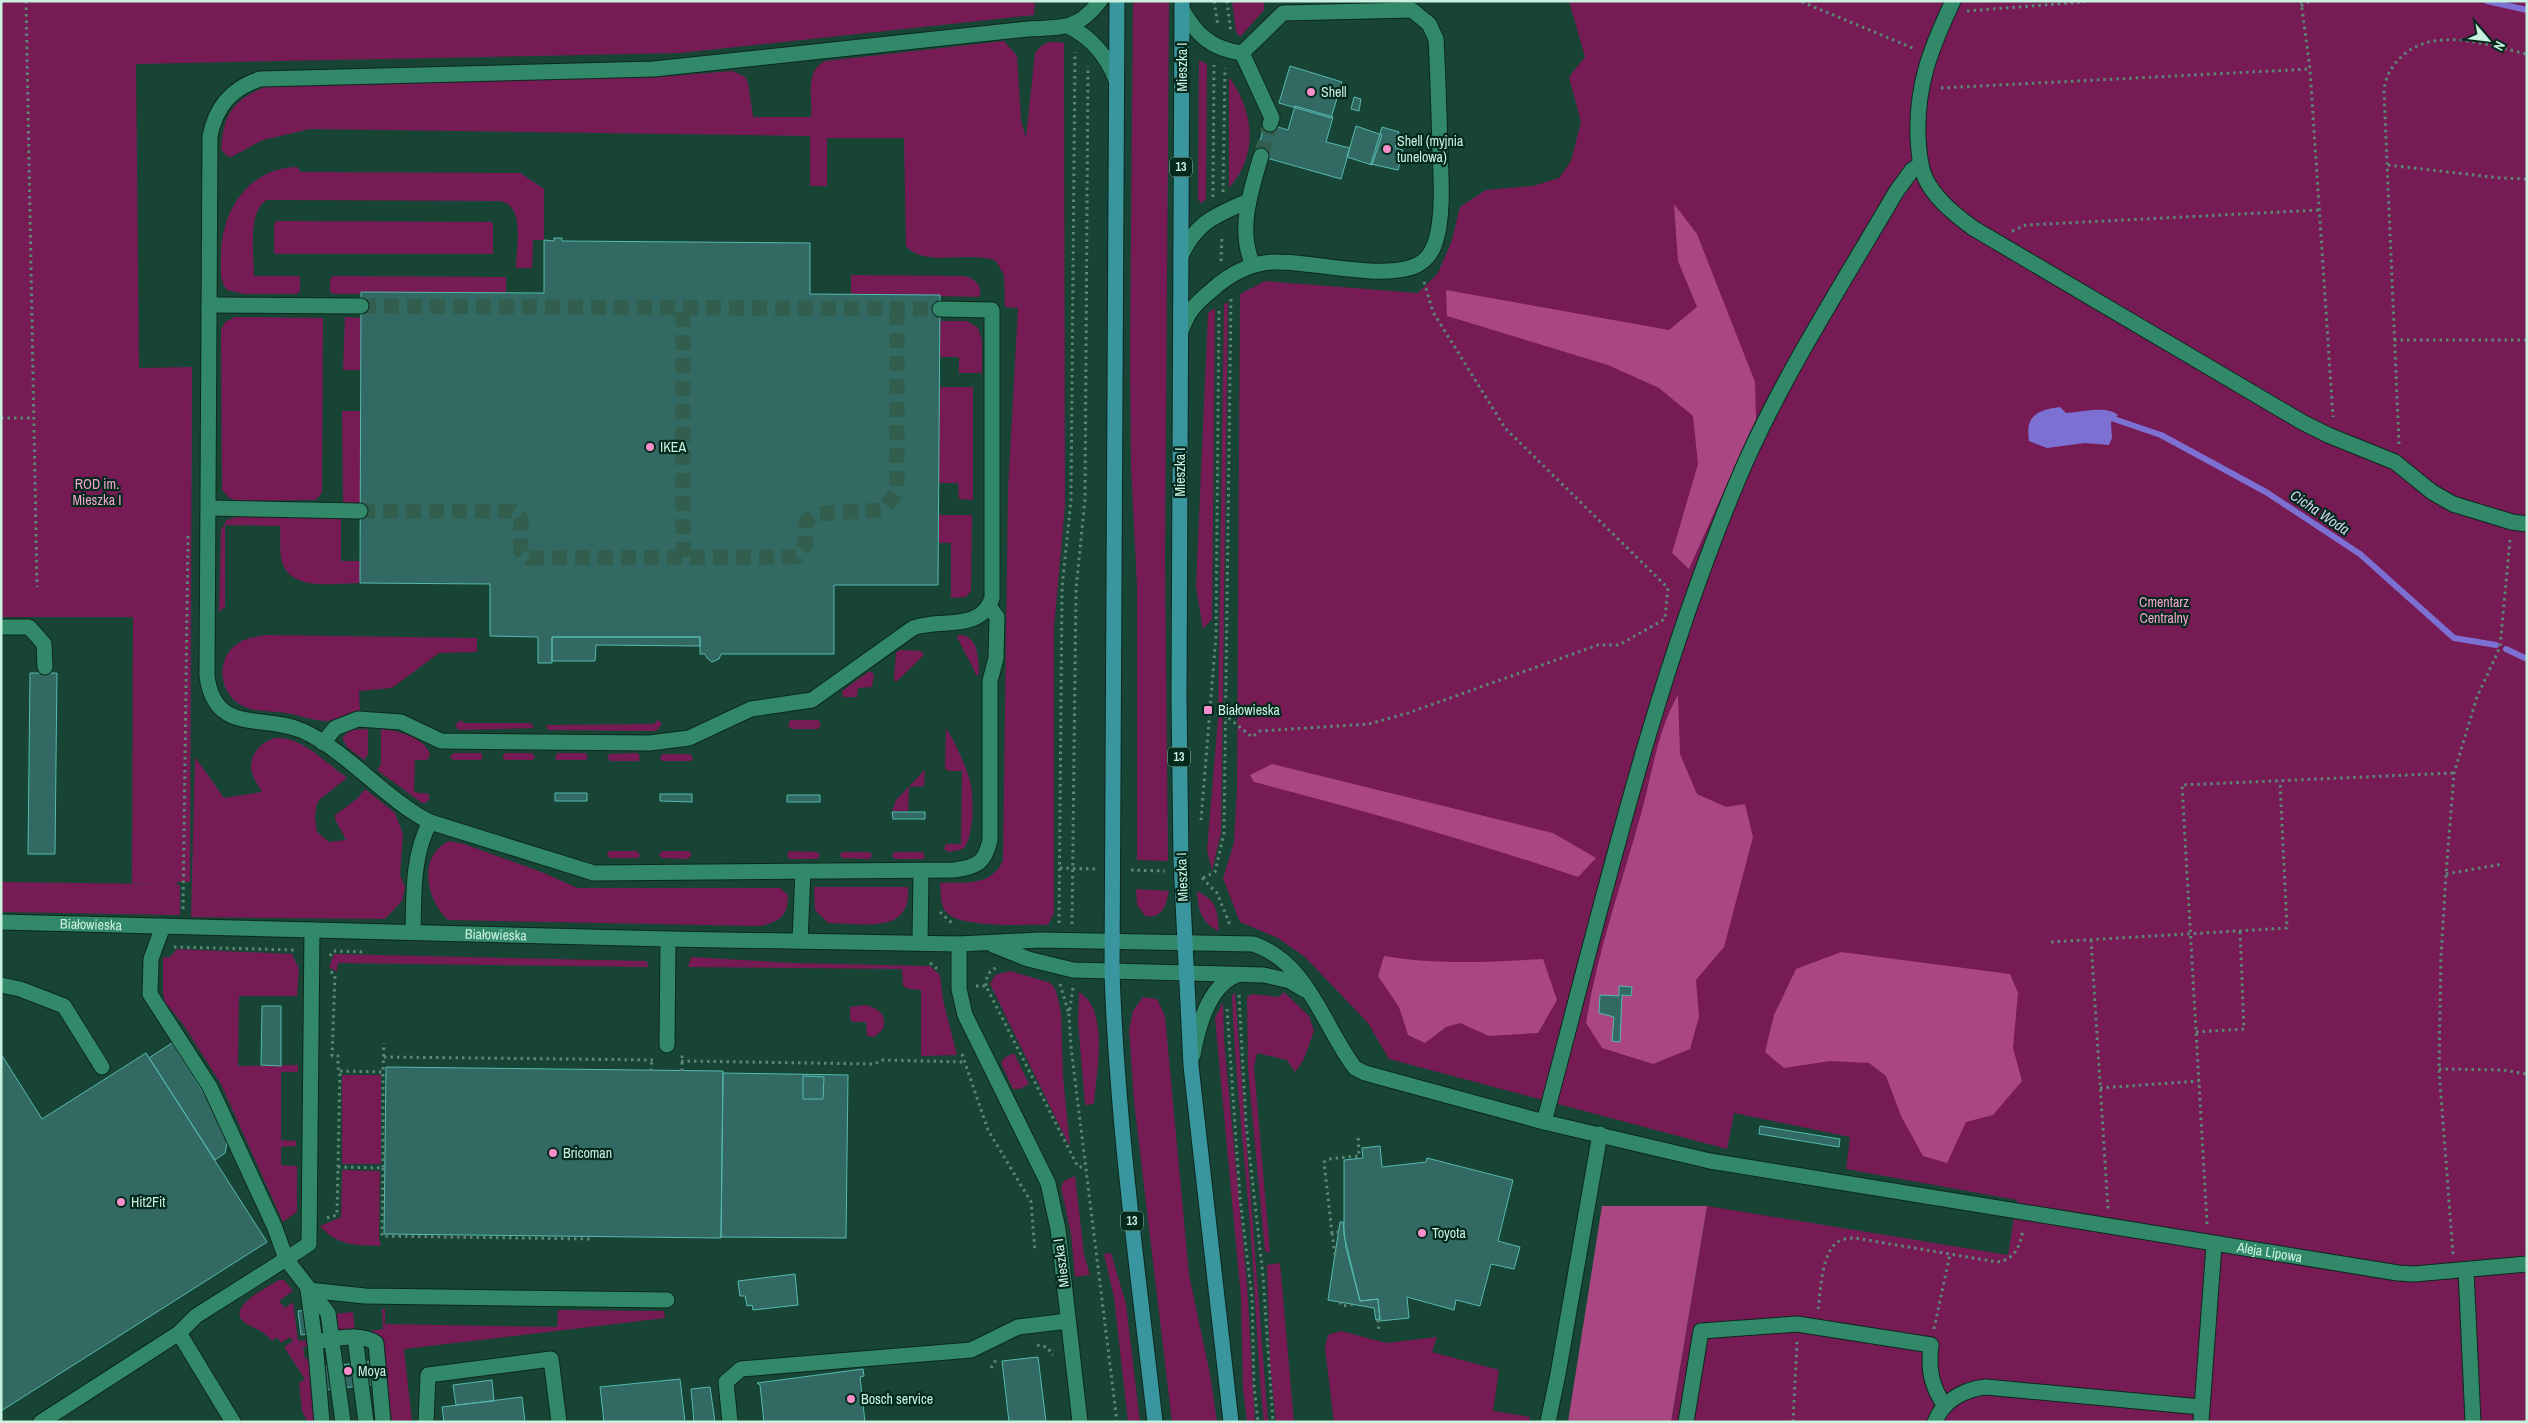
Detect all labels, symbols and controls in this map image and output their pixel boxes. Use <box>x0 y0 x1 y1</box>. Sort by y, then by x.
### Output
north arrow <box>2463 15 2513 65</box>
text: N <box>2490 38 2509 54</box>
street label: Mieszka I <box>1173 42 1191 92</box>
place label: Shell <box>1321 83 1347 101</box>
marker: Shell <box>1305 86 1317 98</box>
place label: Shell (myjnia tunelowa) <box>1397 132 1464 166</box>
marker: Shell (myjnia tunelowa) <box>1381 143 1393 155</box>
road number: 13 <box>1170 158 1192 176</box>
place label: IKEA <box>660 438 687 456</box>
marker: IKEA <box>644 441 656 453</box>
street label: Mieszka I <box>1171 447 1189 497</box>
park label: ROD im. Mieszka I <box>72 475 122 509</box>
water label: Cicha Woda <box>2286 484 2354 540</box>
park label: Cmentarz Centralny <box>2139 593 2189 627</box>
place label: Białowieska <box>1218 701 1281 719</box>
marker: Białowieska <box>1202 704 1214 716</box>
road number: 13 <box>1168 748 1190 766</box>
street label: Mieszka I <box>1172 852 1192 902</box>
street label: Białowieska <box>60 915 123 934</box>
street label: Białowieska <box>465 925 528 944</box>
place label: Bricoman <box>563 1144 612 1162</box>
marker: Bricoman <box>547 1147 559 1159</box>
place label: Hit2Fit <box>131 1193 165 1211</box>
marker: Hit2Fit <box>115 1196 127 1208</box>
road number: 13 <box>1121 1212 1143 1230</box>
place label: Toyota <box>1432 1224 1466 1242</box>
marker: Toyota <box>1416 1227 1428 1239</box>
street label: Mieszka I <box>1049 1238 1073 1288</box>
street label: Aleja Lipowa <box>2235 1238 2304 1266</box>
place label: Moya <box>358 1362 387 1380</box>
marker: Moya <box>342 1365 354 1377</box>
place label: Bosch service <box>861 1390 933 1408</box>
marker: Bosch service <box>845 1393 857 1405</box>

